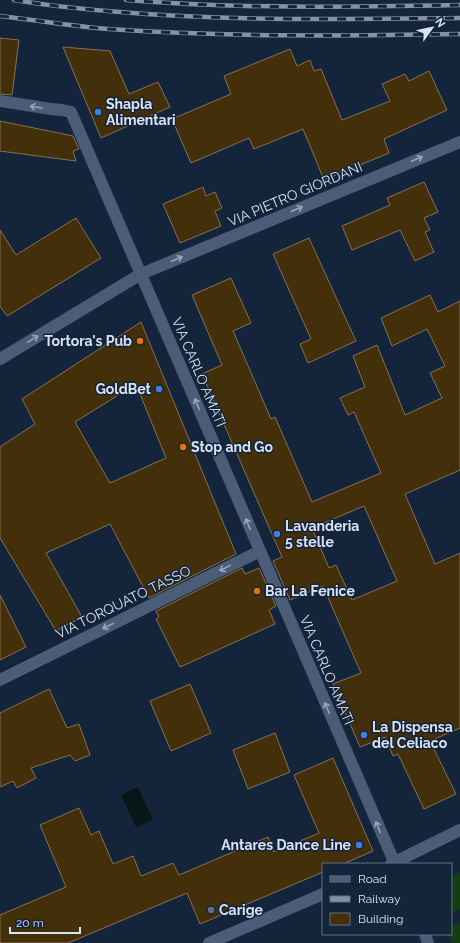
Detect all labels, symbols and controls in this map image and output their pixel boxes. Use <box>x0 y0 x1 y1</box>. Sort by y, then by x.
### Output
north arrow <box>412 8 452 48</box>
text: N <box>432 16 448 30</box>
place label: Shapla Alimentari <box>106 96 176 128</box>
one-way arrow <box>30 103 43 111</box>
marker: Shapla Alimentari <box>93 107 103 117</box>
one-way arrow <box>411 155 423 163</box>
street label: VIA PIETRO GIORDANI <box>225 158 365 230</box>
one-way arrow <box>291 205 303 213</box>
one-way arrow <box>171 255 183 263</box>
street label: VIA CARLO AMATI <box>169 315 229 429</box>
place label: Tortora's Pub <box>44 333 132 349</box>
one-way arrow <box>27 334 39 342</box>
marker: Tortora's Pub <box>135 336 145 346</box>
place label: GoldBet <box>96 381 152 397</box>
marker: GoldBet <box>154 384 164 394</box>
one-way arrow <box>193 399 200 411</box>
place label: Stop and Go <box>191 439 273 455</box>
marker: Stop and Go <box>178 442 188 452</box>
one-way arrow <box>244 518 251 530</box>
place label: Lavanderia 5 stelle <box>285 518 359 550</box>
marker: Lavanderia 5 stelle <box>272 529 282 539</box>
street label: VIA TORQUATO TASSO <box>53 562 193 642</box>
one-way arrow <box>219 565 231 572</box>
place label: Bar La Fenice <box>265 583 355 599</box>
marker: Bar La Fenice <box>252 586 262 596</box>
street label: VIA CARLO AMATI <box>297 613 357 727</box>
one-way arrow <box>103 623 115 630</box>
one-way arrow <box>323 702 330 714</box>
place label: La Dispensa del Celiaco <box>372 719 453 751</box>
marker: La Dispensa del Celiaco <box>359 730 369 740</box>
one-way arrow <box>374 821 382 833</box>
place label: Antares Dance Line <box>221 837 352 853</box>
marker: Antares Dance Line <box>354 840 364 850</box>
legend <box>322 863 452 935</box>
text: Road <box>358 872 387 886</box>
text: Railway <box>358 892 401 906</box>
place label: Carige <box>219 902 264 918</box>
marker: Carige <box>206 905 216 915</box>
scale bar <box>10 909 80 935</box>
text: Building <box>358 912 404 926</box>
text: 20 m <box>16 916 44 930</box>

